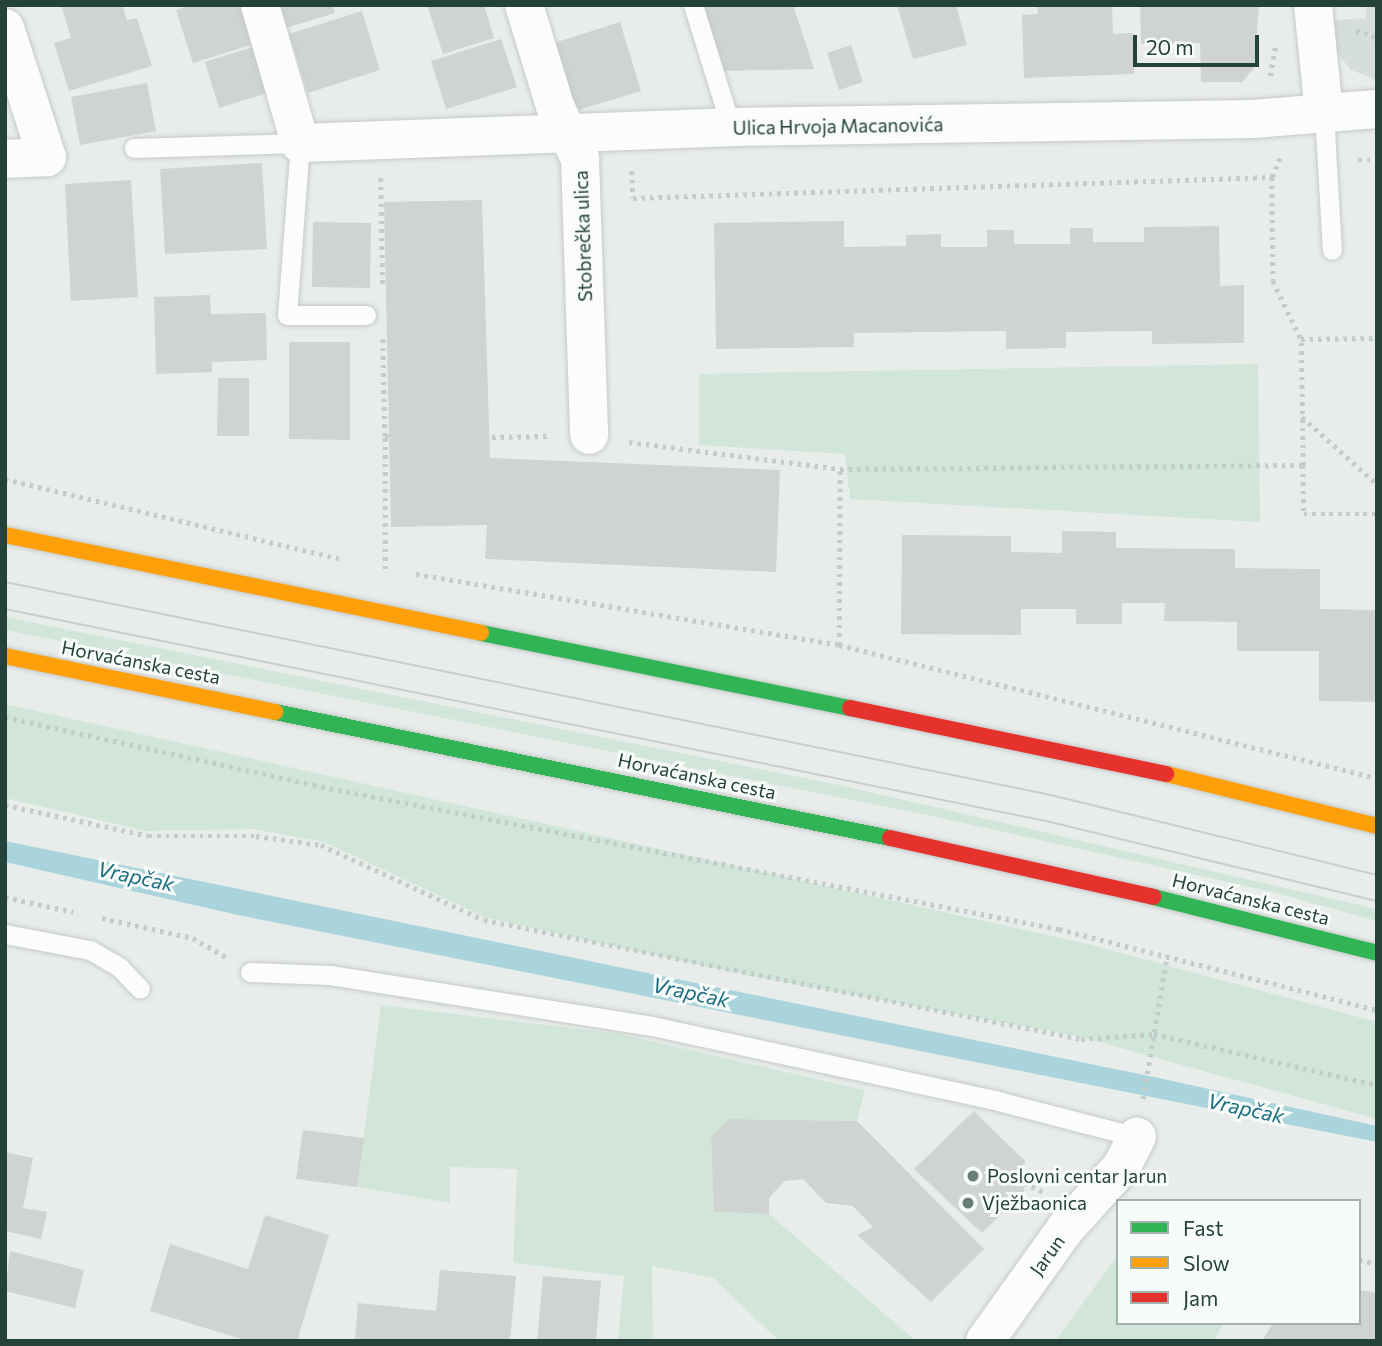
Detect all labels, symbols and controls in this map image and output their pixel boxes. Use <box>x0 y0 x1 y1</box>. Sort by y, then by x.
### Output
scale bar <box>1137 21 1263 65</box>
text: 20 m <box>1146 34 1194 59</box>
street label: Ulica Hrvoja Macanovića <box>732 113 944 139</box>
street label: Stobrečka ulica <box>569 170 597 302</box>
street label: Horvaćanska cesta <box>60 635 222 689</box>
street label: Horvaćanska cesta <box>616 748 778 804</box>
water label: Vrapčak <box>95 856 177 896</box>
street label: Horvaćanska cesta <box>1170 868 1332 930</box>
water label: Vrapčak <box>650 972 732 1012</box>
water label: Vrapčak <box>1205 1088 1287 1128</box>
place label: Poslovni centar Jarun <box>987 1165 1167 1187</box>
marker: Poslovni centar Jarun <box>965 1168 981 1184</box>
place label: Vježbaonica <box>982 1192 1087 1214</box>
marker: Vježbaonica <box>960 1195 976 1211</box>
legend <box>1116 1199 1361 1325</box>
text: Fast <box>1183 1215 1224 1240</box>
street label: Jarun <box>1025 1230 1069 1280</box>
text: Slow <box>1183 1250 1230 1275</box>
text: Jam <box>1183 1285 1218 1310</box>

